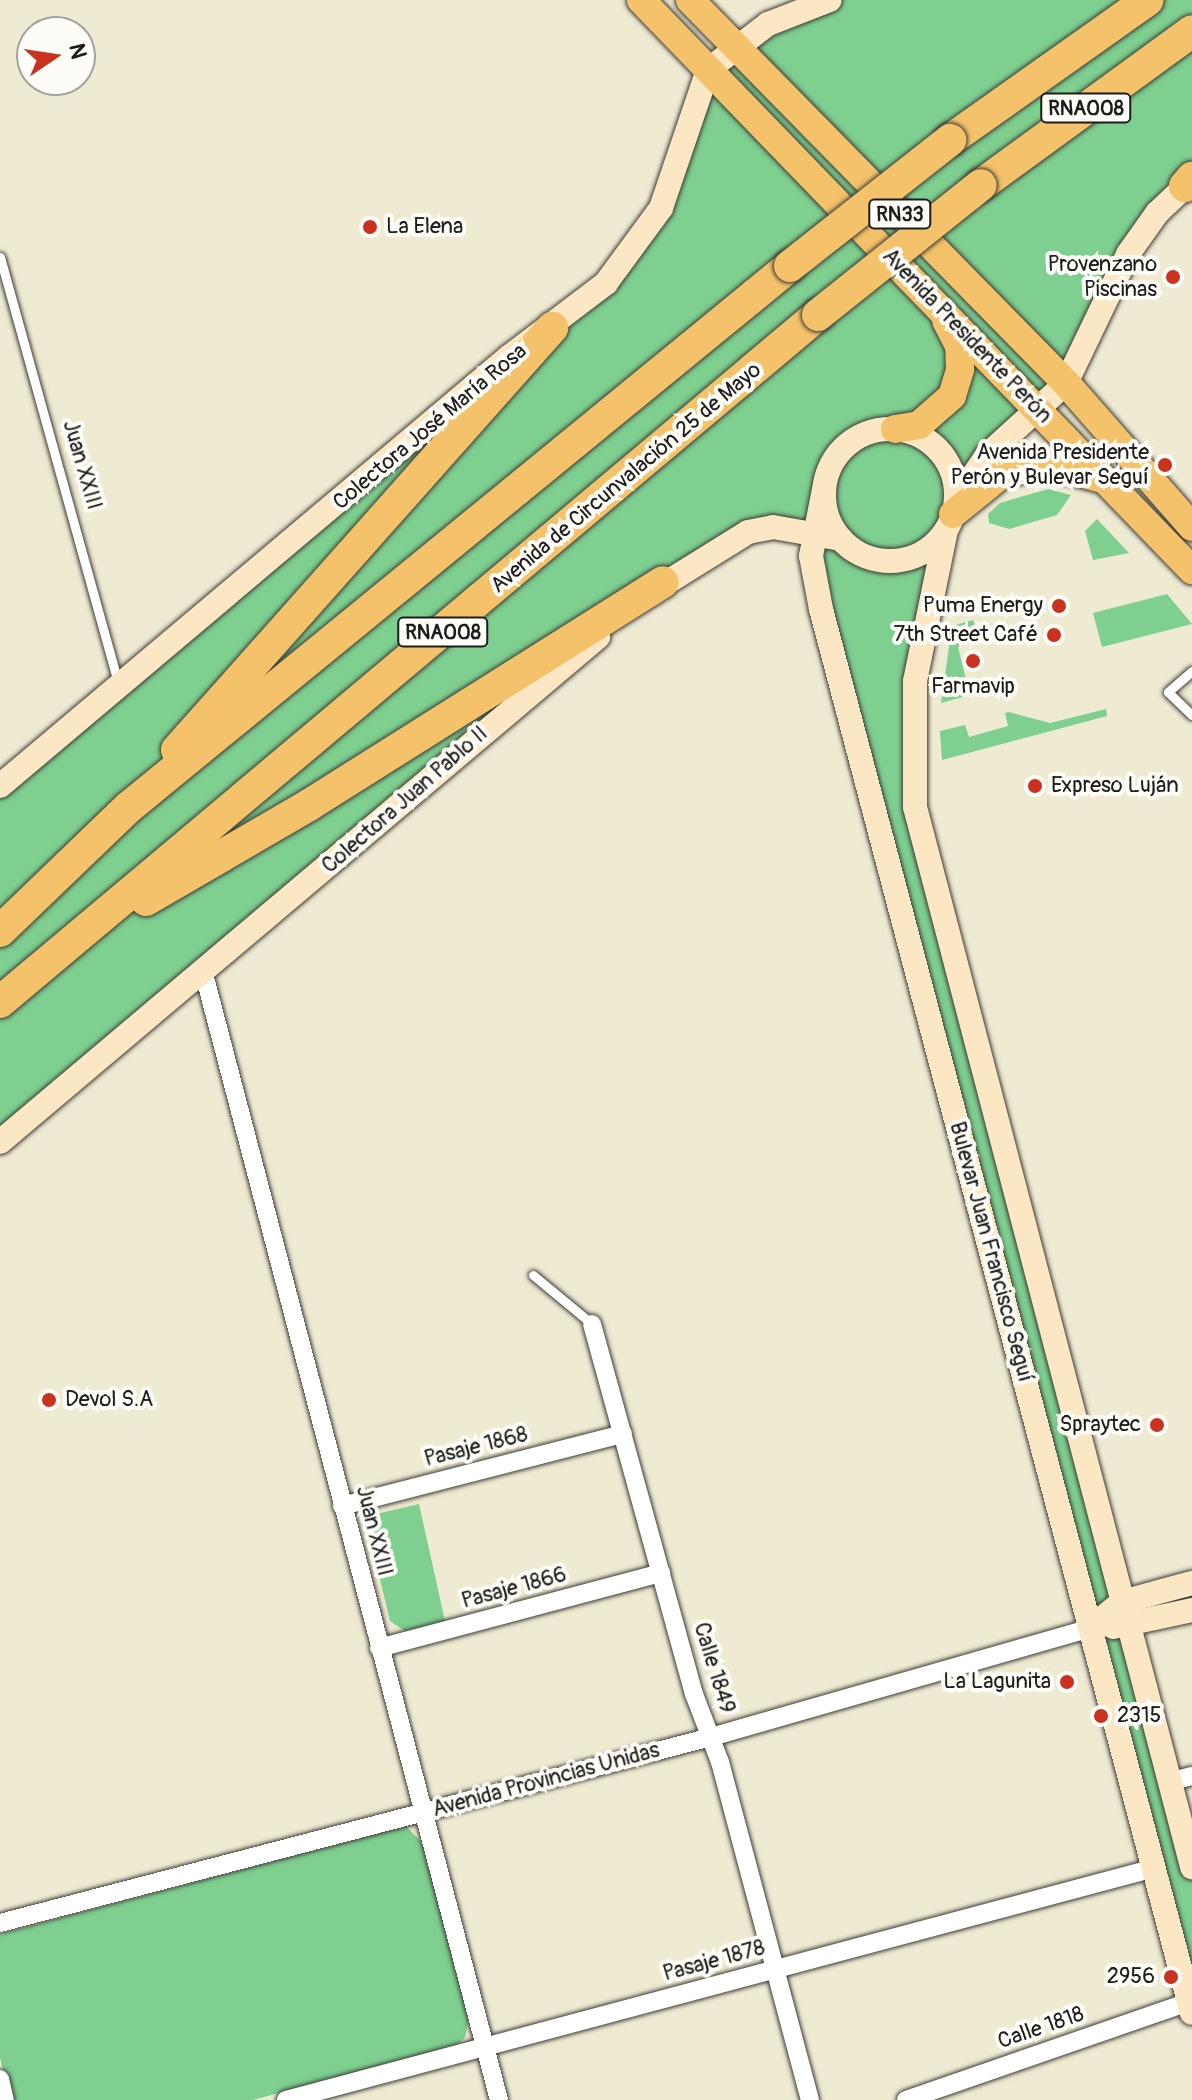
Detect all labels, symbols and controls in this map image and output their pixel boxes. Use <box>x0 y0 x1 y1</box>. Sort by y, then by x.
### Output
north arrow <box>16 16 96 96</box>
text: N <box>62 41 93 61</box>
road number: RNA008 <box>1040 92 1132 124</box>
road number: RN33 <box>868 198 932 230</box>
place label: La Elena <box>386 214 463 240</box>
marker: La Elena <box>361 218 379 236</box>
street label: Avenida Presidente Perón <box>877 243 1057 429</box>
place label: Provenzano Piscinas <box>1048 251 1157 302</box>
marker: Provenzano Piscinas <box>1164 268 1182 286</box>
street label: Colectora José María Rosa <box>328 338 532 516</box>
street label: Avenida de Circunvalación 25 de Mayo <box>485 357 767 599</box>
street label: Juan XXIII <box>57 417 107 513</box>
place label: Avenida Presidente Perón y Bulevar Seguí <box>950 439 1149 490</box>
marker: Avenida Presidente Perón y Bulevar Seguí <box>1156 456 1174 474</box>
place label: Puma Energy <box>923 593 1043 619</box>
marker: Puma Energy <box>1050 597 1068 615</box>
road number: RNA008 <box>397 616 489 648</box>
place label: 7th Street Café <box>894 622 1038 648</box>
marker: 7th Street Café <box>1045 626 1063 644</box>
marker: Farmavip <box>964 652 982 670</box>
place label: Farmavip <box>931 674 1015 700</box>
street label: Colectora Juan Pablo II <box>317 721 493 879</box>
place label: Expreso Luján <box>1051 773 1179 799</box>
marker: Expreso Luján <box>1026 777 1044 795</box>
street label: Bulevar Juan Francisco Seguí <box>943 1119 1039 1385</box>
place label: Devol S.A <box>65 1387 153 1413</box>
marker: Devol S.A <box>40 1391 58 1409</box>
place label: Spraytec <box>1059 1412 1141 1438</box>
marker: Spraytec <box>1148 1416 1166 1434</box>
street label: Pasaje 1868 <box>421 1421 531 1473</box>
street label: Juan XXIII <box>350 1483 398 1579</box>
street label: Pasaje 1866 <box>459 1561 569 1615</box>
street label: Calle 1849 <box>688 1619 740 1717</box>
place label: La Lagunita <box>943 1669 1051 1695</box>
marker: La Lagunita <box>1058 1673 1076 1691</box>
place label: 2315 <box>1117 1703 1161 1729</box>
marker: 2315 <box>1092 1707 1110 1725</box>
street label: Avenida Provincias Unidas <box>430 1737 662 1823</box>
street label: Pasaje 1878 <box>660 1935 768 1987</box>
place label: 2956 <box>1107 1964 1155 1990</box>
marker: 2956 <box>1162 1968 1180 1986</box>
street label: Calle 1818 <box>994 2001 1088 2055</box>

